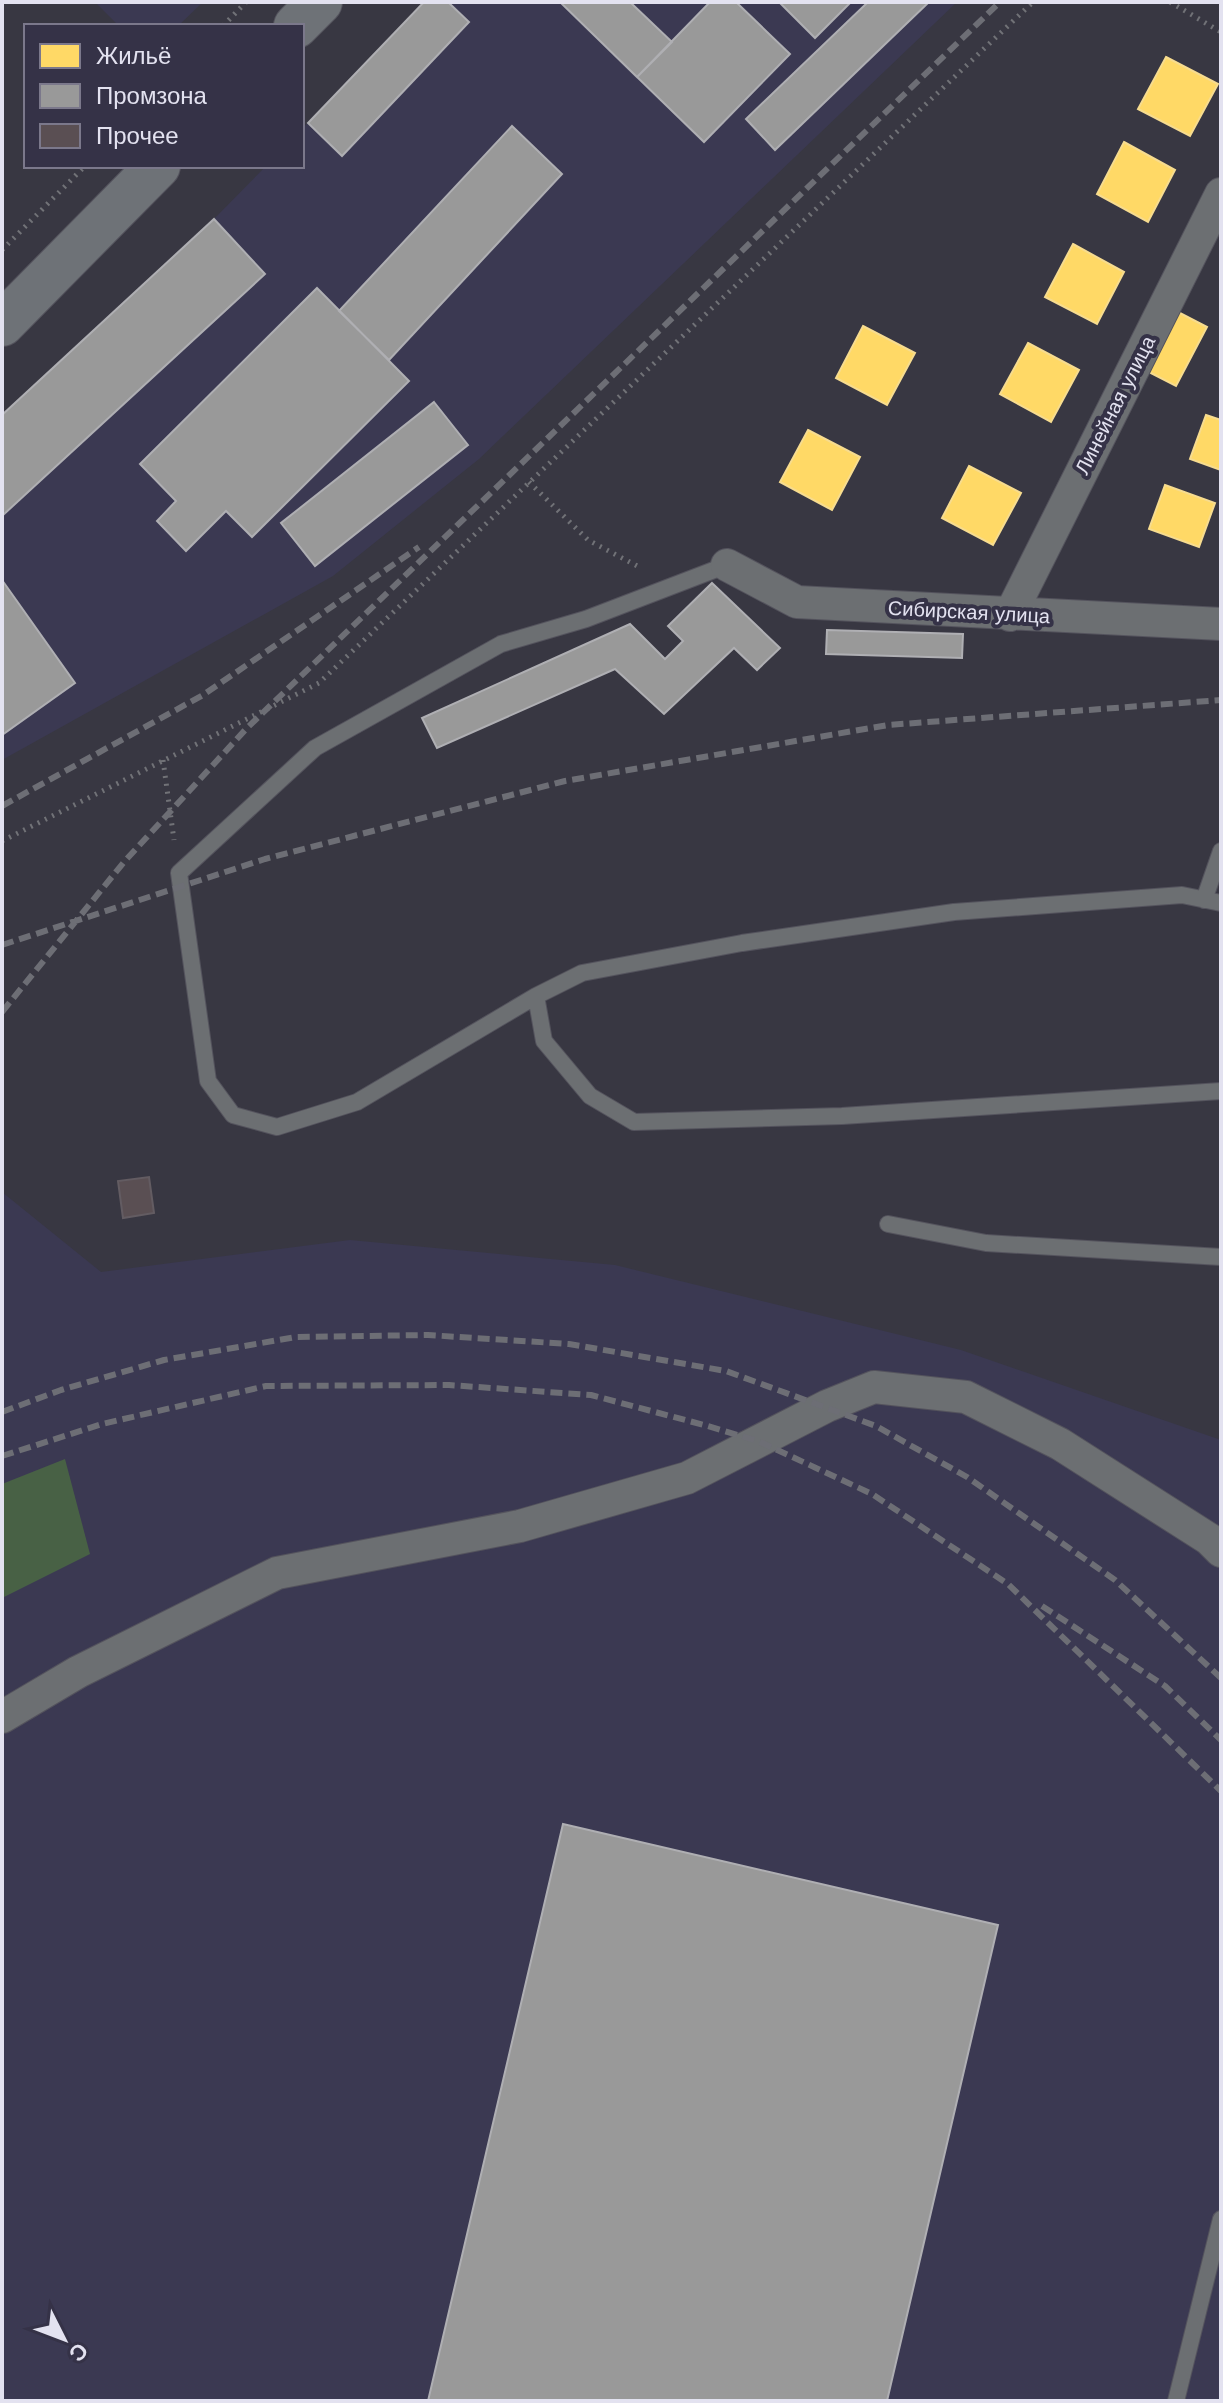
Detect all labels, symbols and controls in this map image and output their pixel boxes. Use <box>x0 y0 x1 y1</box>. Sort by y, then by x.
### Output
legend <box>24 24 304 168</box>
text: Жильё <box>96 42 171 70</box>
text: Промзона <box>96 82 208 110</box>
text: Прочее <box>96 122 179 150</box>
street label: Линейная улица <box>1070 331 1161 478</box>
street label: Сибирская улица <box>887 596 1052 628</box>
north arrow <box>24 2299 104 2379</box>
text: С <box>64 2338 93 2366</box>

